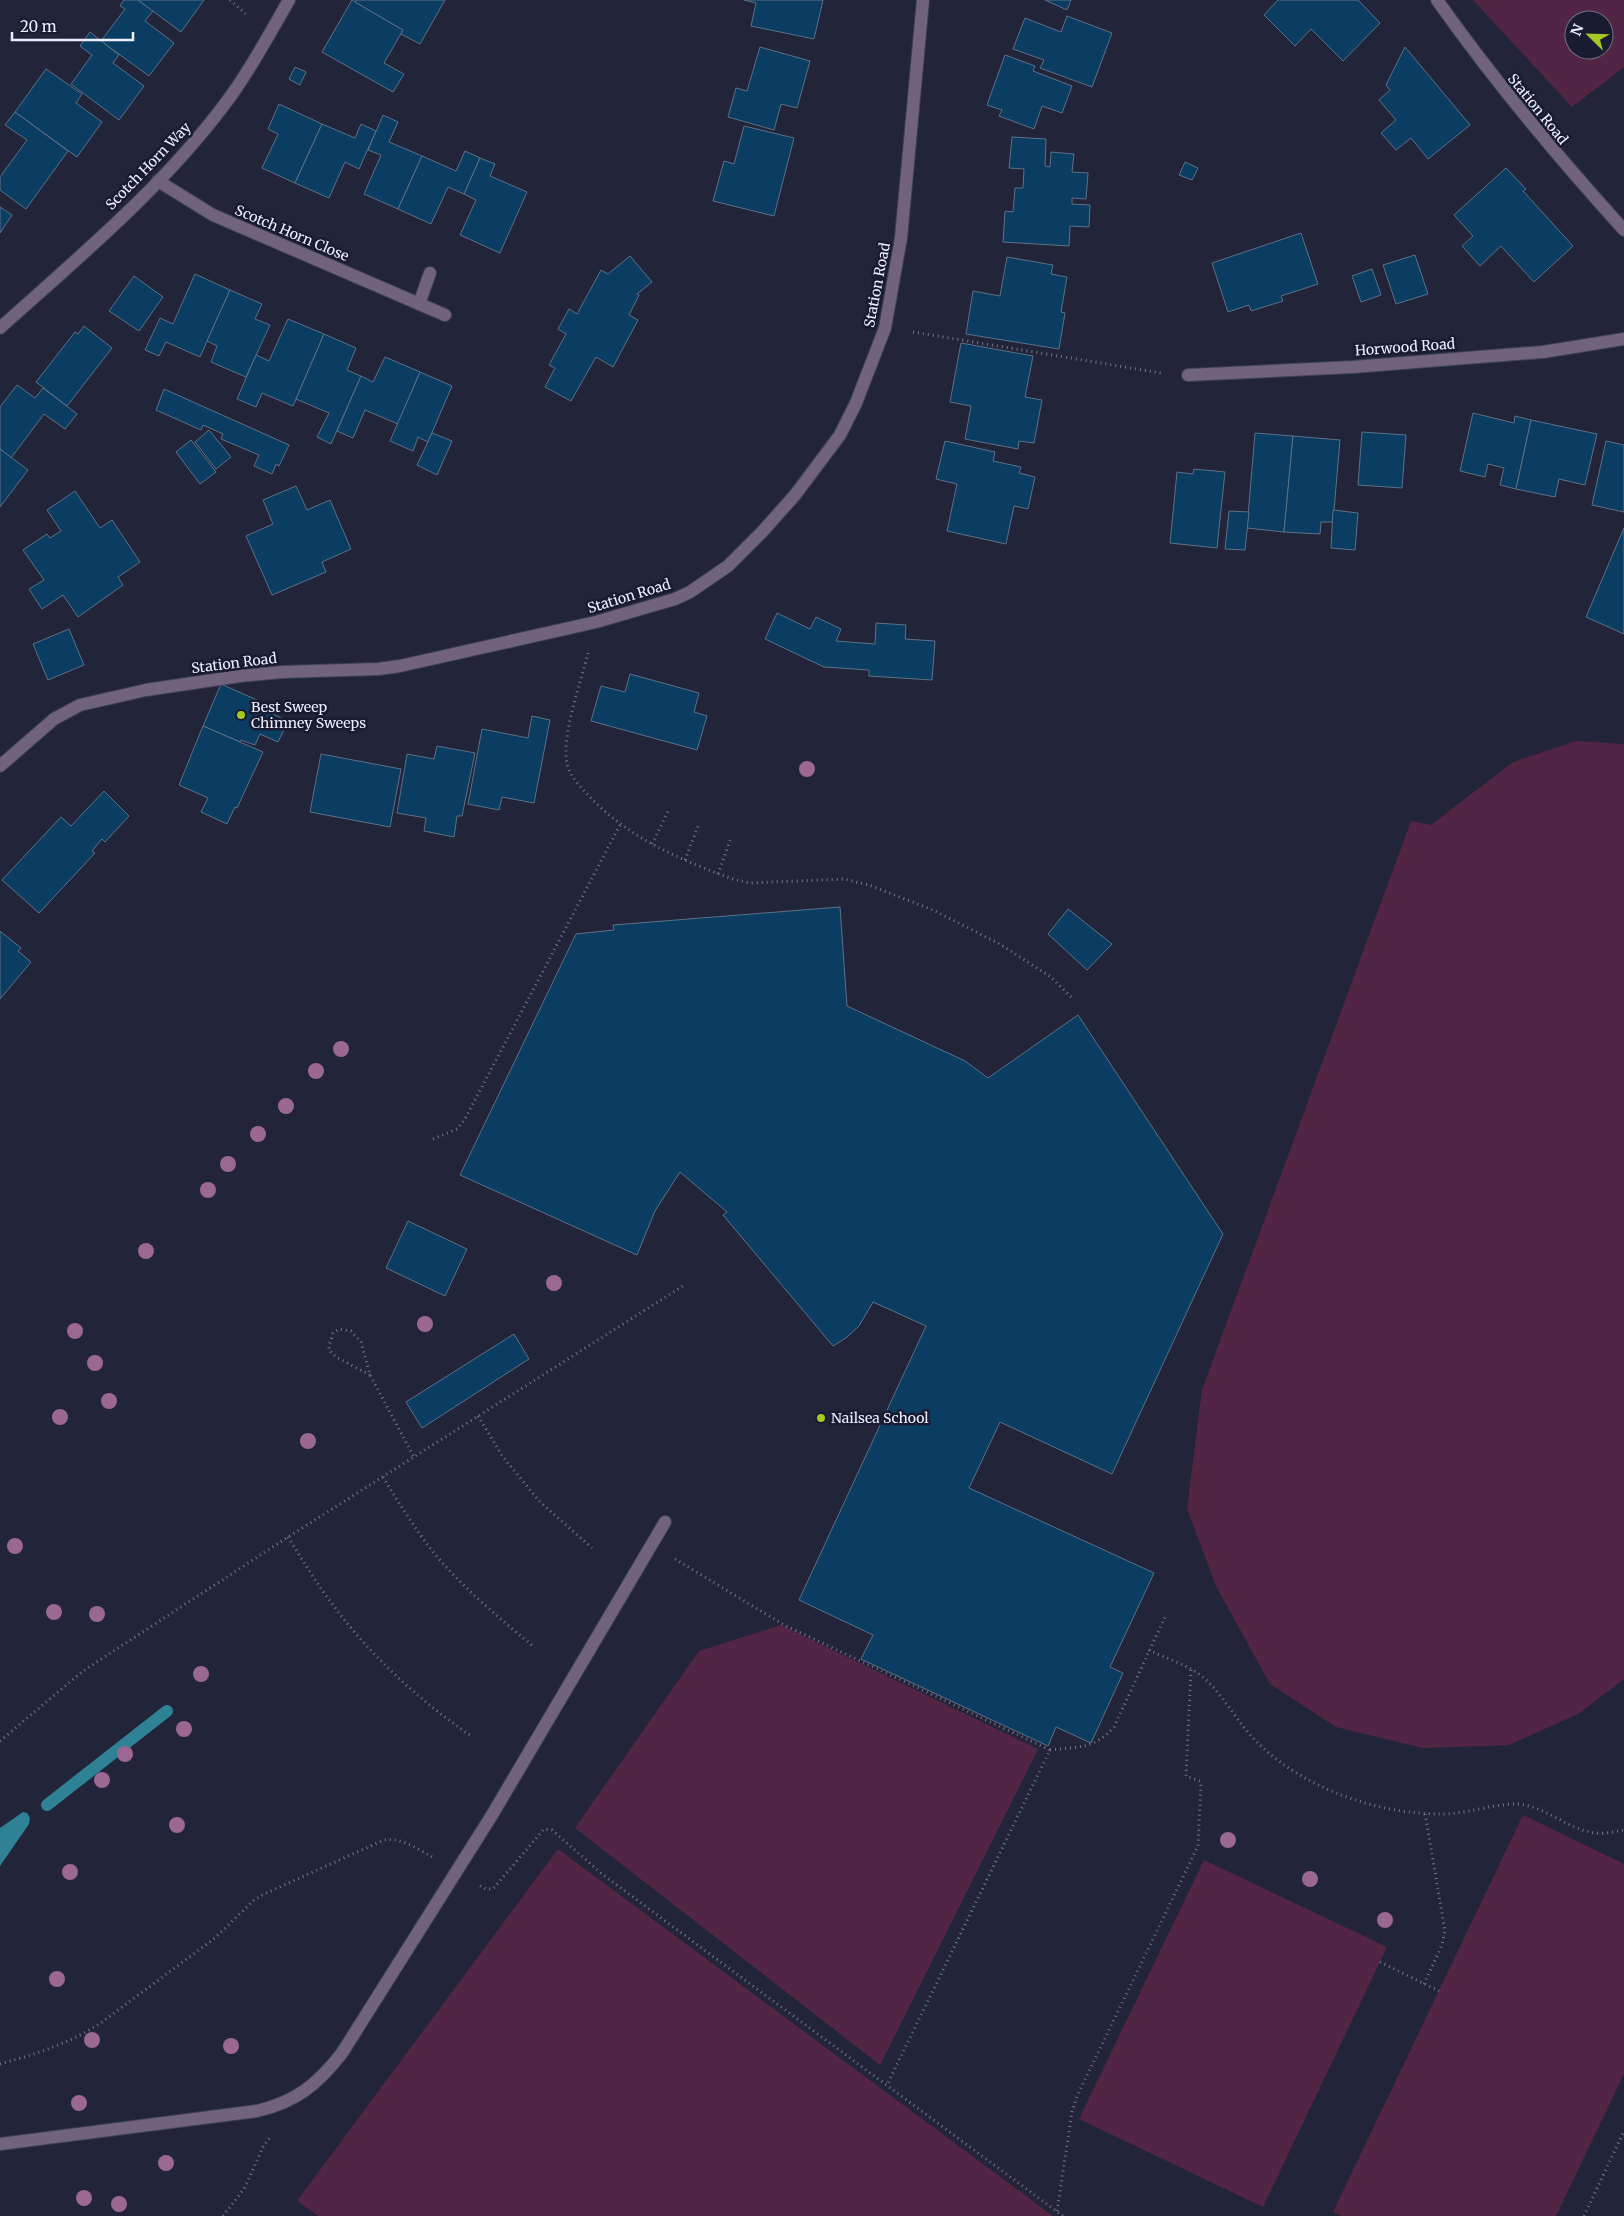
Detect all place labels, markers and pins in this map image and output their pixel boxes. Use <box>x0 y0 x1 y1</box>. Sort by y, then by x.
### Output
place label: Best Sweep Chimney Sweeps <box>251 698 366 732</box>
marker: Best Sweep Chimney Sweeps <box>235 709 247 721</box>
place label: Nailsea School <box>831 1409 929 1427</box>
marker: Nailsea School <box>815 1412 827 1424</box>

